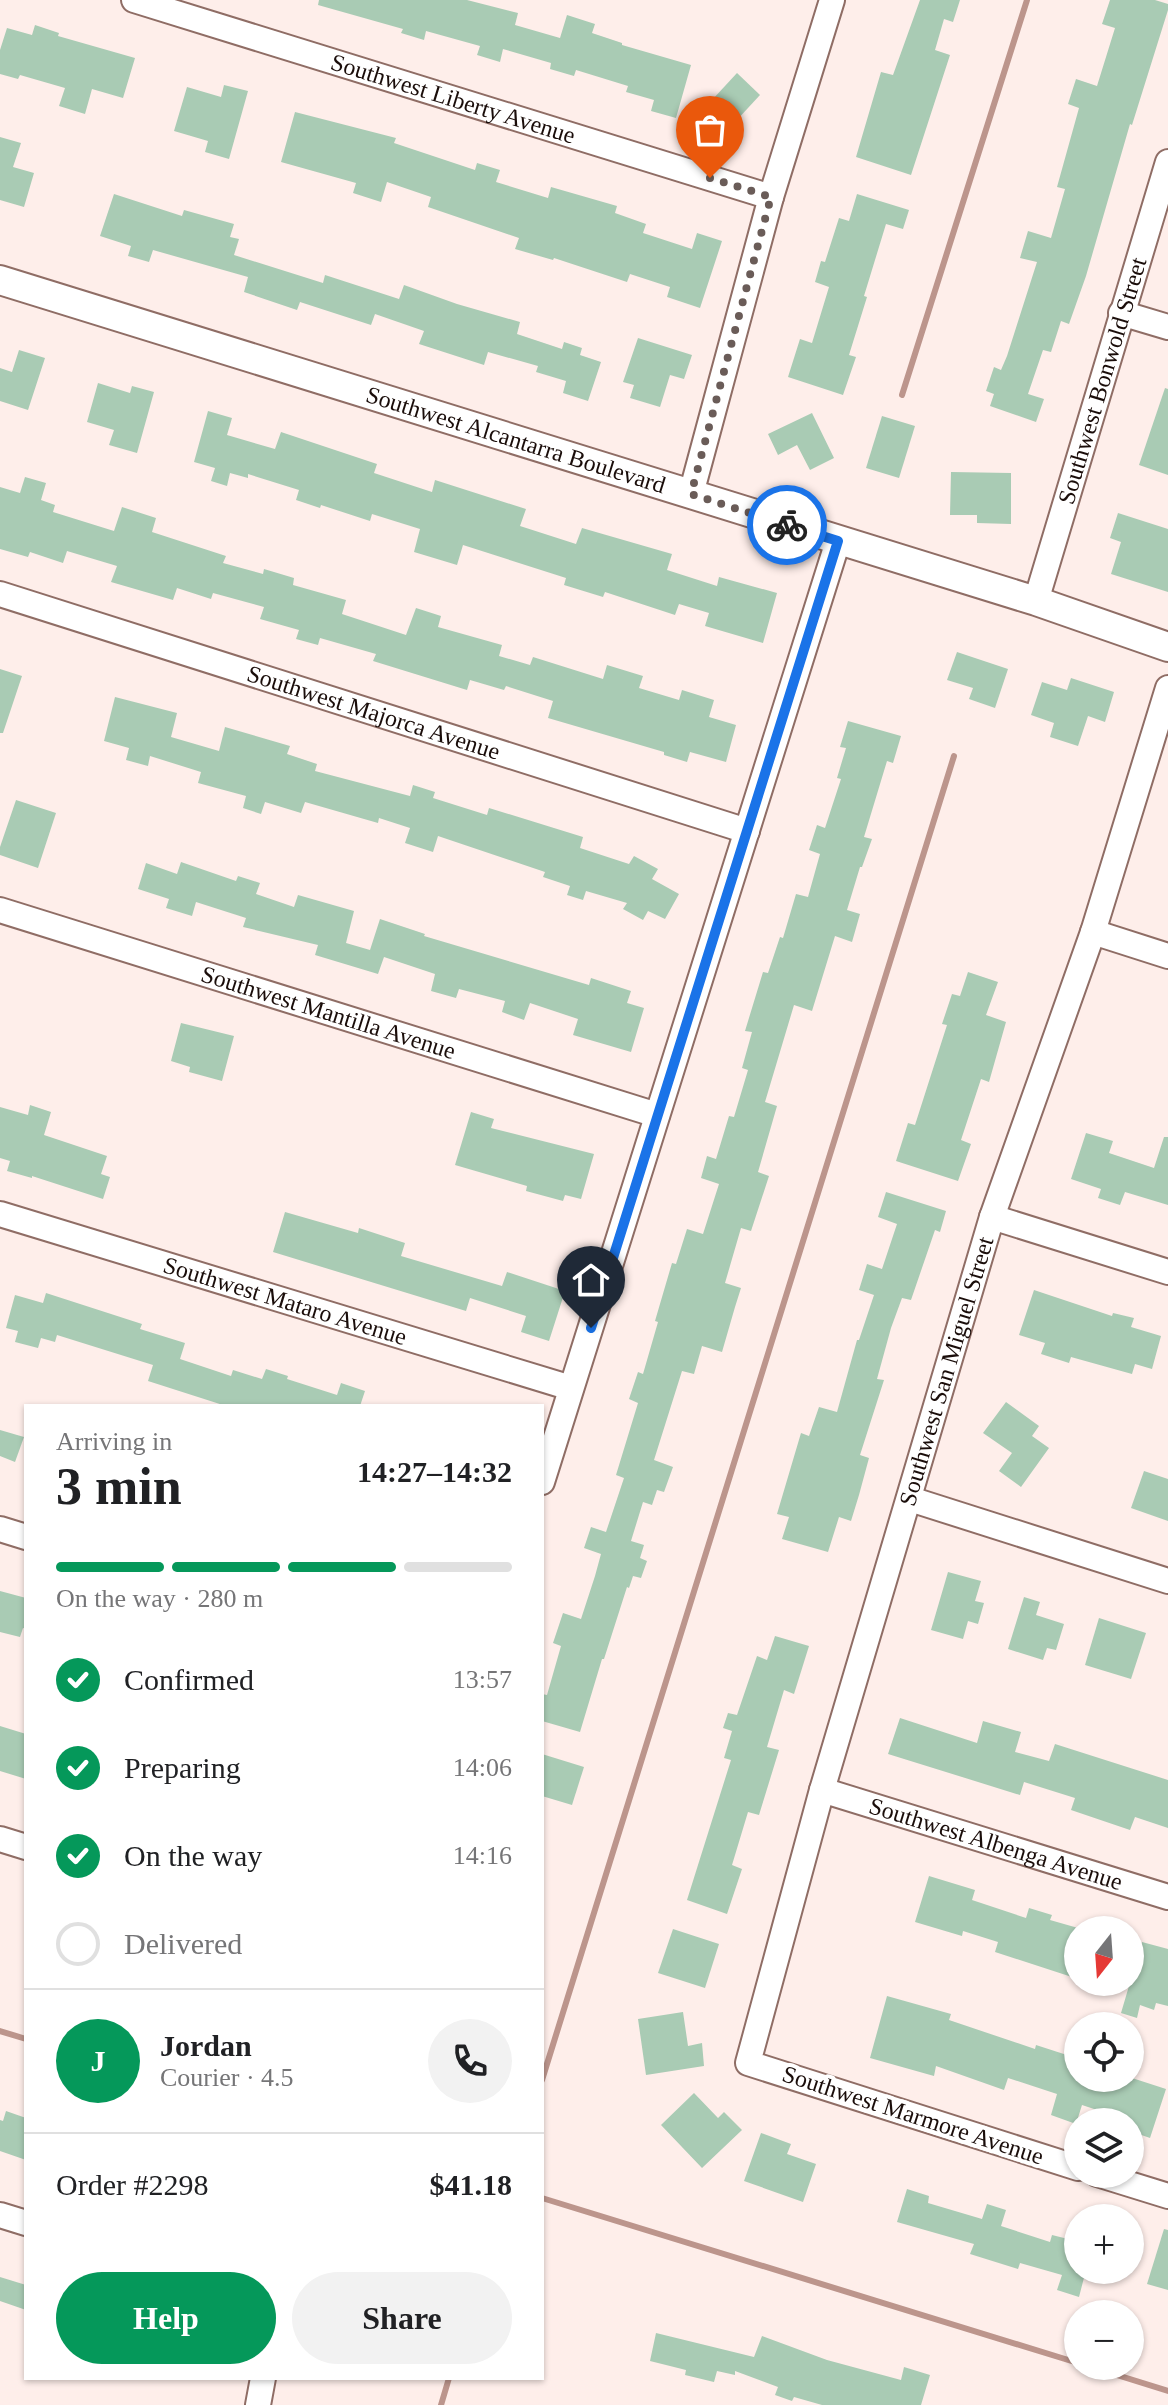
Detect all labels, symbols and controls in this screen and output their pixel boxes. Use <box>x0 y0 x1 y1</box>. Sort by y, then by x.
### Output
street label: Southwest Liberty Avenue <box>328 49 578 149</box>
pin <box>676 96 744 178</box>
icon: bag <box>688 108 732 152</box>
street label: Southwest Bonwold Street <box>1053 254 1152 507</box>
street label: Southwest Alcantarra Boulevard <box>363 381 669 498</box>
courier <box>747 485 827 565</box>
icon: bike <box>765 503 809 547</box>
street label: Southwest Majorca Avenue <box>244 660 503 765</box>
street label: Southwest Mantilla Avenue <box>198 961 459 1064</box>
street label: Southwest San Miguel Street <box>894 1233 999 1509</box>
pin <box>557 1246 625 1328</box>
street label: Southwest Mataro Avenue <box>160 1252 410 1350</box>
icon: home <box>569 1258 613 1302</box>
text: Arriving in <box>56 1427 172 1456</box>
text: 14:27–14:32 <box>357 1455 512 1488</box>
text: 3 min <box>56 1458 182 1515</box>
text: On the way · 280 m <box>56 1584 263 1613</box>
icon: check <box>56 1658 100 1702</box>
text: Confirmed <box>124 1663 254 1696</box>
text: 13:57 <box>453 1665 512 1694</box>
icon: check <box>56 1746 100 1790</box>
text: Preparing <box>124 1751 241 1784</box>
text: 14:06 <box>453 1753 512 1782</box>
street label: Southwest Albenga Avenue <box>866 1792 1126 1895</box>
icon: check <box>56 1834 100 1878</box>
text: On the way <box>124 1839 262 1872</box>
text: 14:16 <box>453 1841 512 1870</box>
north arrow <box>1064 1916 1144 1996</box>
map controls <box>1064 1916 1144 2380</box>
text: Delivered <box>124 1927 242 1960</box>
button: locate <box>1064 2012 1144 2092</box>
button: phone <box>428 2019 512 2103</box>
text: Jordan <box>160 2029 252 2062</box>
text: J <box>91 2044 106 2077</box>
street label: Southwest Marmore Avenue <box>779 2060 1047 2170</box>
text: Courier · 4.5 <box>160 2063 294 2092</box>
button: layers <box>1064 2108 1144 2188</box>
text: Order #2298 <box>56 2168 208 2201</box>
text: $41.18 <box>430 2168 512 2201</box>
button: + <box>1064 2204 1144 2284</box>
button: Help <box>56 2272 276 2364</box>
button: Share <box>292 2272 512 2364</box>
button: − <box>1064 2300 1144 2380</box>

